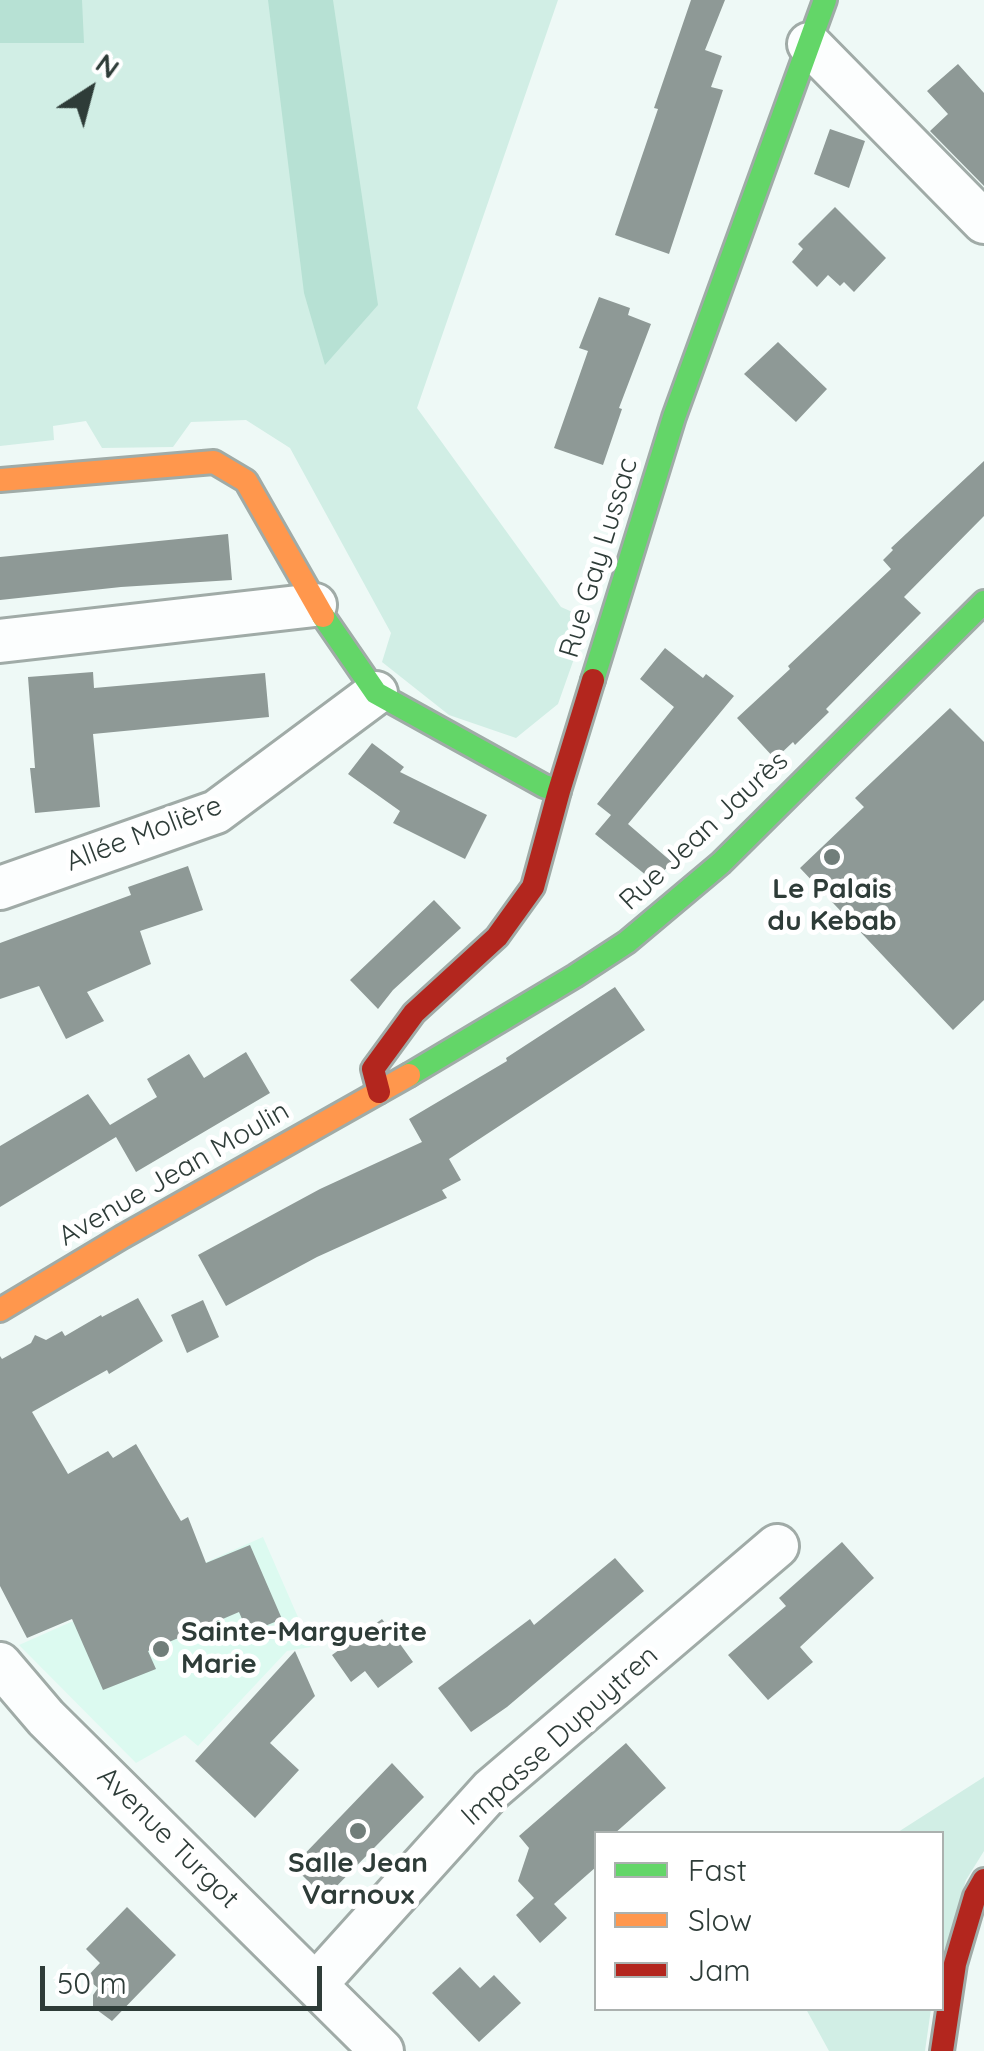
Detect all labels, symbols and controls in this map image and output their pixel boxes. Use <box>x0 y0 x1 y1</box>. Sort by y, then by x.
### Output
north arrow <box>40 40 140 140</box>
text: N <box>89 45 127 86</box>
street label: Rue Gay Lussac <box>553 454 645 662</box>
street label: Rue Jean Jaurès <box>613 744 795 918</box>
street label: Allée Molière <box>61 789 227 879</box>
marker: Le Palais du Kebab <box>821 846 843 868</box>
place label: Le Palais du Kebab <box>767 873 897 939</box>
street label: Avenue Jean Moulin <box>53 1094 295 1254</box>
place label: Sainte-Marguerite Marie <box>181 1616 427 1682</box>
marker: Sainte-Marguerite Marie <box>150 1638 172 1660</box>
street label: Impasse Dupuytren <box>455 1639 665 1833</box>
street label: Avenue Turgot <box>90 1760 246 1916</box>
marker: Salle Jean Varnoux <box>347 1820 369 1842</box>
legend <box>594 1831 944 2011</box>
place label: Salle Jean Varnoux <box>288 1847 428 1913</box>
text: Fast <box>688 1851 747 1889</box>
text: Slow <box>688 1901 752 1939</box>
scale bar <box>45 1946 328 2008</box>
text: Jam <box>688 1951 751 1989</box>
text: 50 m <box>57 1964 127 2002</box>

